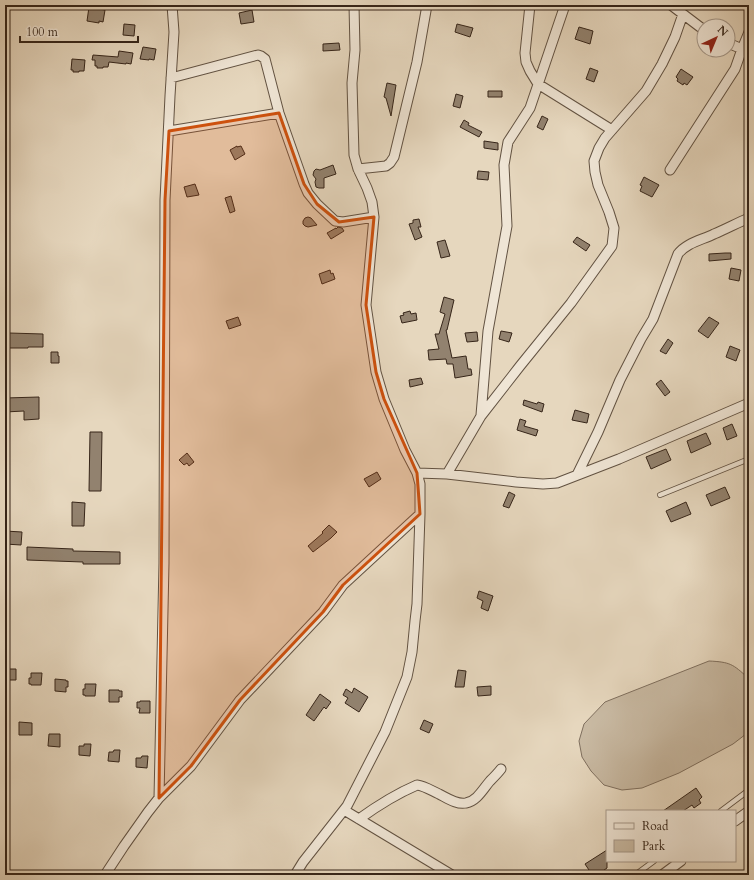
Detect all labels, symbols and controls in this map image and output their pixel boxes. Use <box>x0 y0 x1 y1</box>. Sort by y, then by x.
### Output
scale bar <box>20 18 138 44</box>
north arrow <box>696 18 736 58</box>
text: N <box>714 22 732 40</box>
text: 100 m <box>26 24 59 40</box>
legend <box>606 810 736 862</box>
text: Road <box>642 818 669 834</box>
text: Park <box>642 838 666 854</box>

